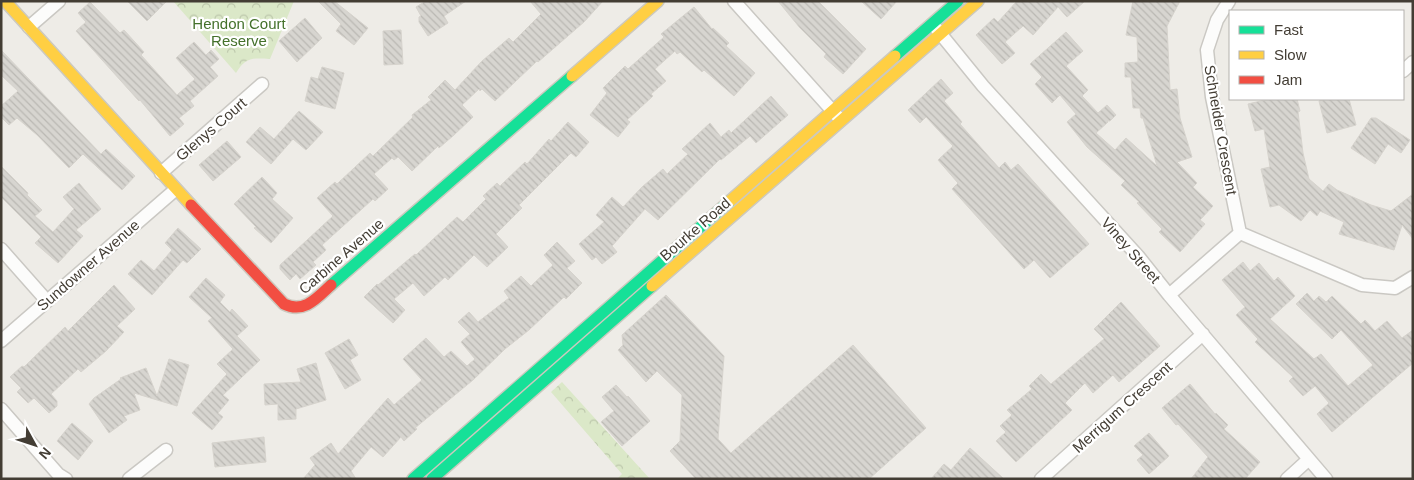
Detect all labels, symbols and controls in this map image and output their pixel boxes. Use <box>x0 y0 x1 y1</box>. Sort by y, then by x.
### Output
legend <box>1229 10 1404 100</box>
park label: Hendon Court Reserve <box>192 15 287 49</box>
text: Fast <box>1274 21 1304 38</box>
text: Slow <box>1274 46 1307 63</box>
street label: Schneider Crescent <box>1201 64 1241 197</box>
text: Jam <box>1274 71 1302 88</box>
street label: Glenys Court <box>172 93 250 164</box>
street label: Bourke Road <box>656 194 734 264</box>
street label: Viney Street <box>1098 214 1165 287</box>
street label: Carbine Avenue <box>295 215 387 297</box>
street label: Sundowner Avenue <box>33 216 143 314</box>
street label: Merrigum Crescent <box>1069 357 1176 456</box>
north arrow <box>10 420 60 470</box>
text: N <box>36 444 54 462</box>

